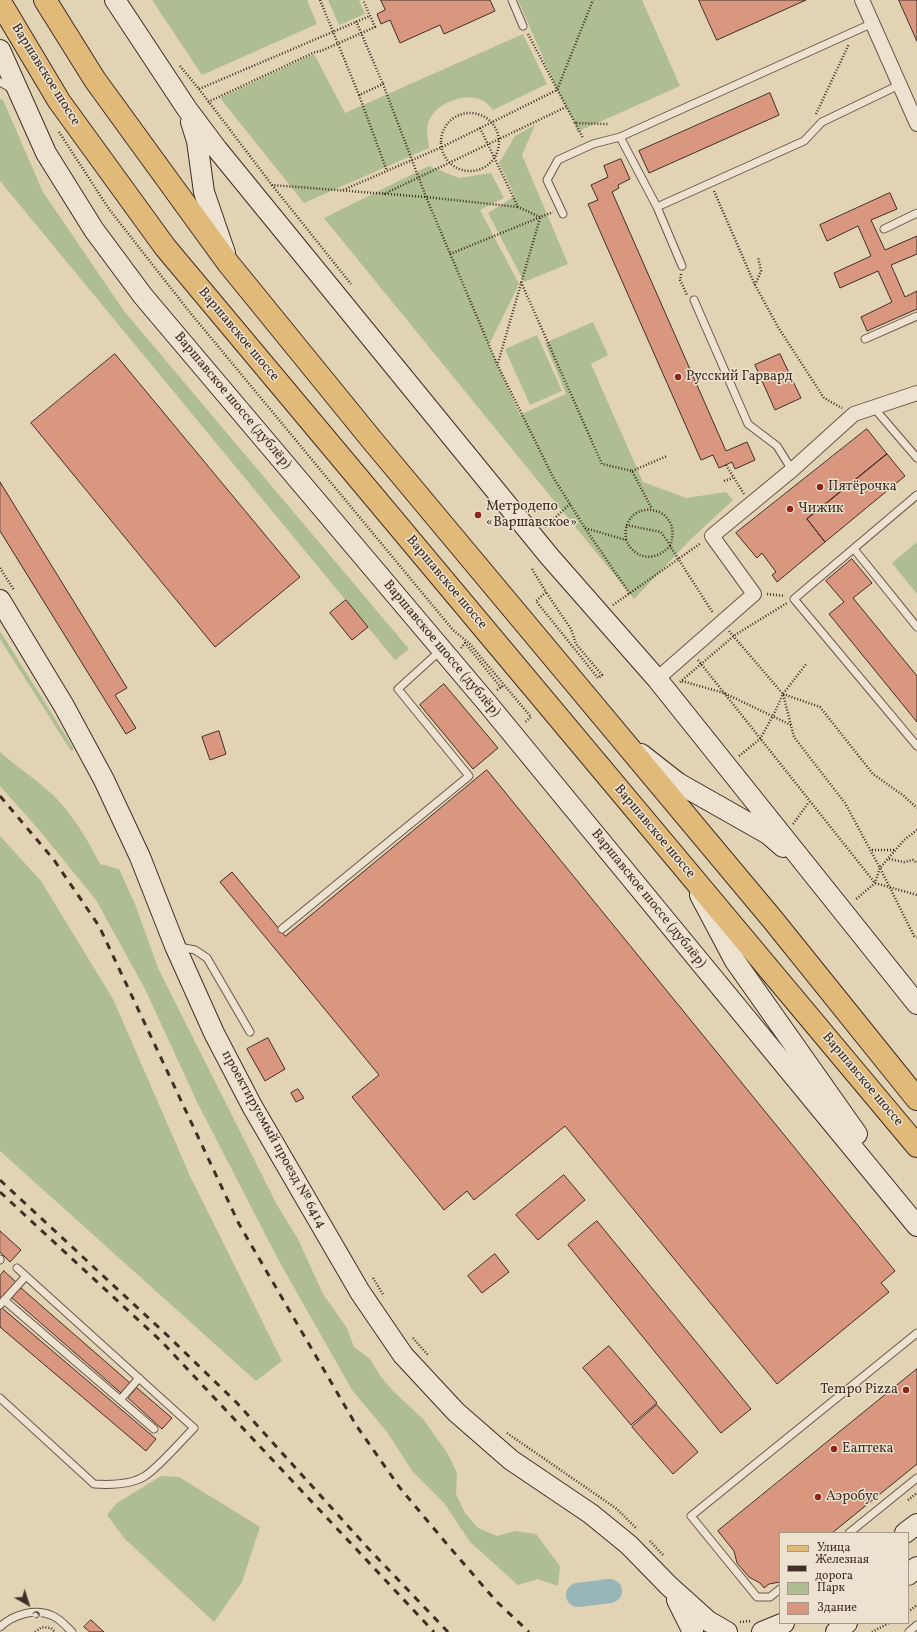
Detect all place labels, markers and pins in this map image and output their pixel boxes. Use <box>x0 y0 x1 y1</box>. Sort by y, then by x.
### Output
place label: Русский Гарвард <box>686 369 793 385</box>
marker: Русский Гарвард <box>673 372 683 382</box>
place label: Пятёрочка <box>828 479 897 495</box>
marker: Пятёрочка <box>815 482 825 492</box>
place label: Метродепо «Варшавское» <box>486 499 577 532</box>
place label: Чижик <box>798 501 843 517</box>
marker: Чижик <box>785 504 795 514</box>
marker: Метродепо «Варшавское» <box>473 510 483 520</box>
place label: Tempo Pizza <box>820 1382 898 1398</box>
marker: Tempo Pizza <box>901 1385 911 1395</box>
place label: Еаптека <box>842 1441 894 1457</box>
marker: Еаптека <box>829 1444 839 1454</box>
place label: Аэробус <box>826 1489 879 1505</box>
marker: Аэробус <box>813 1492 823 1502</box>

